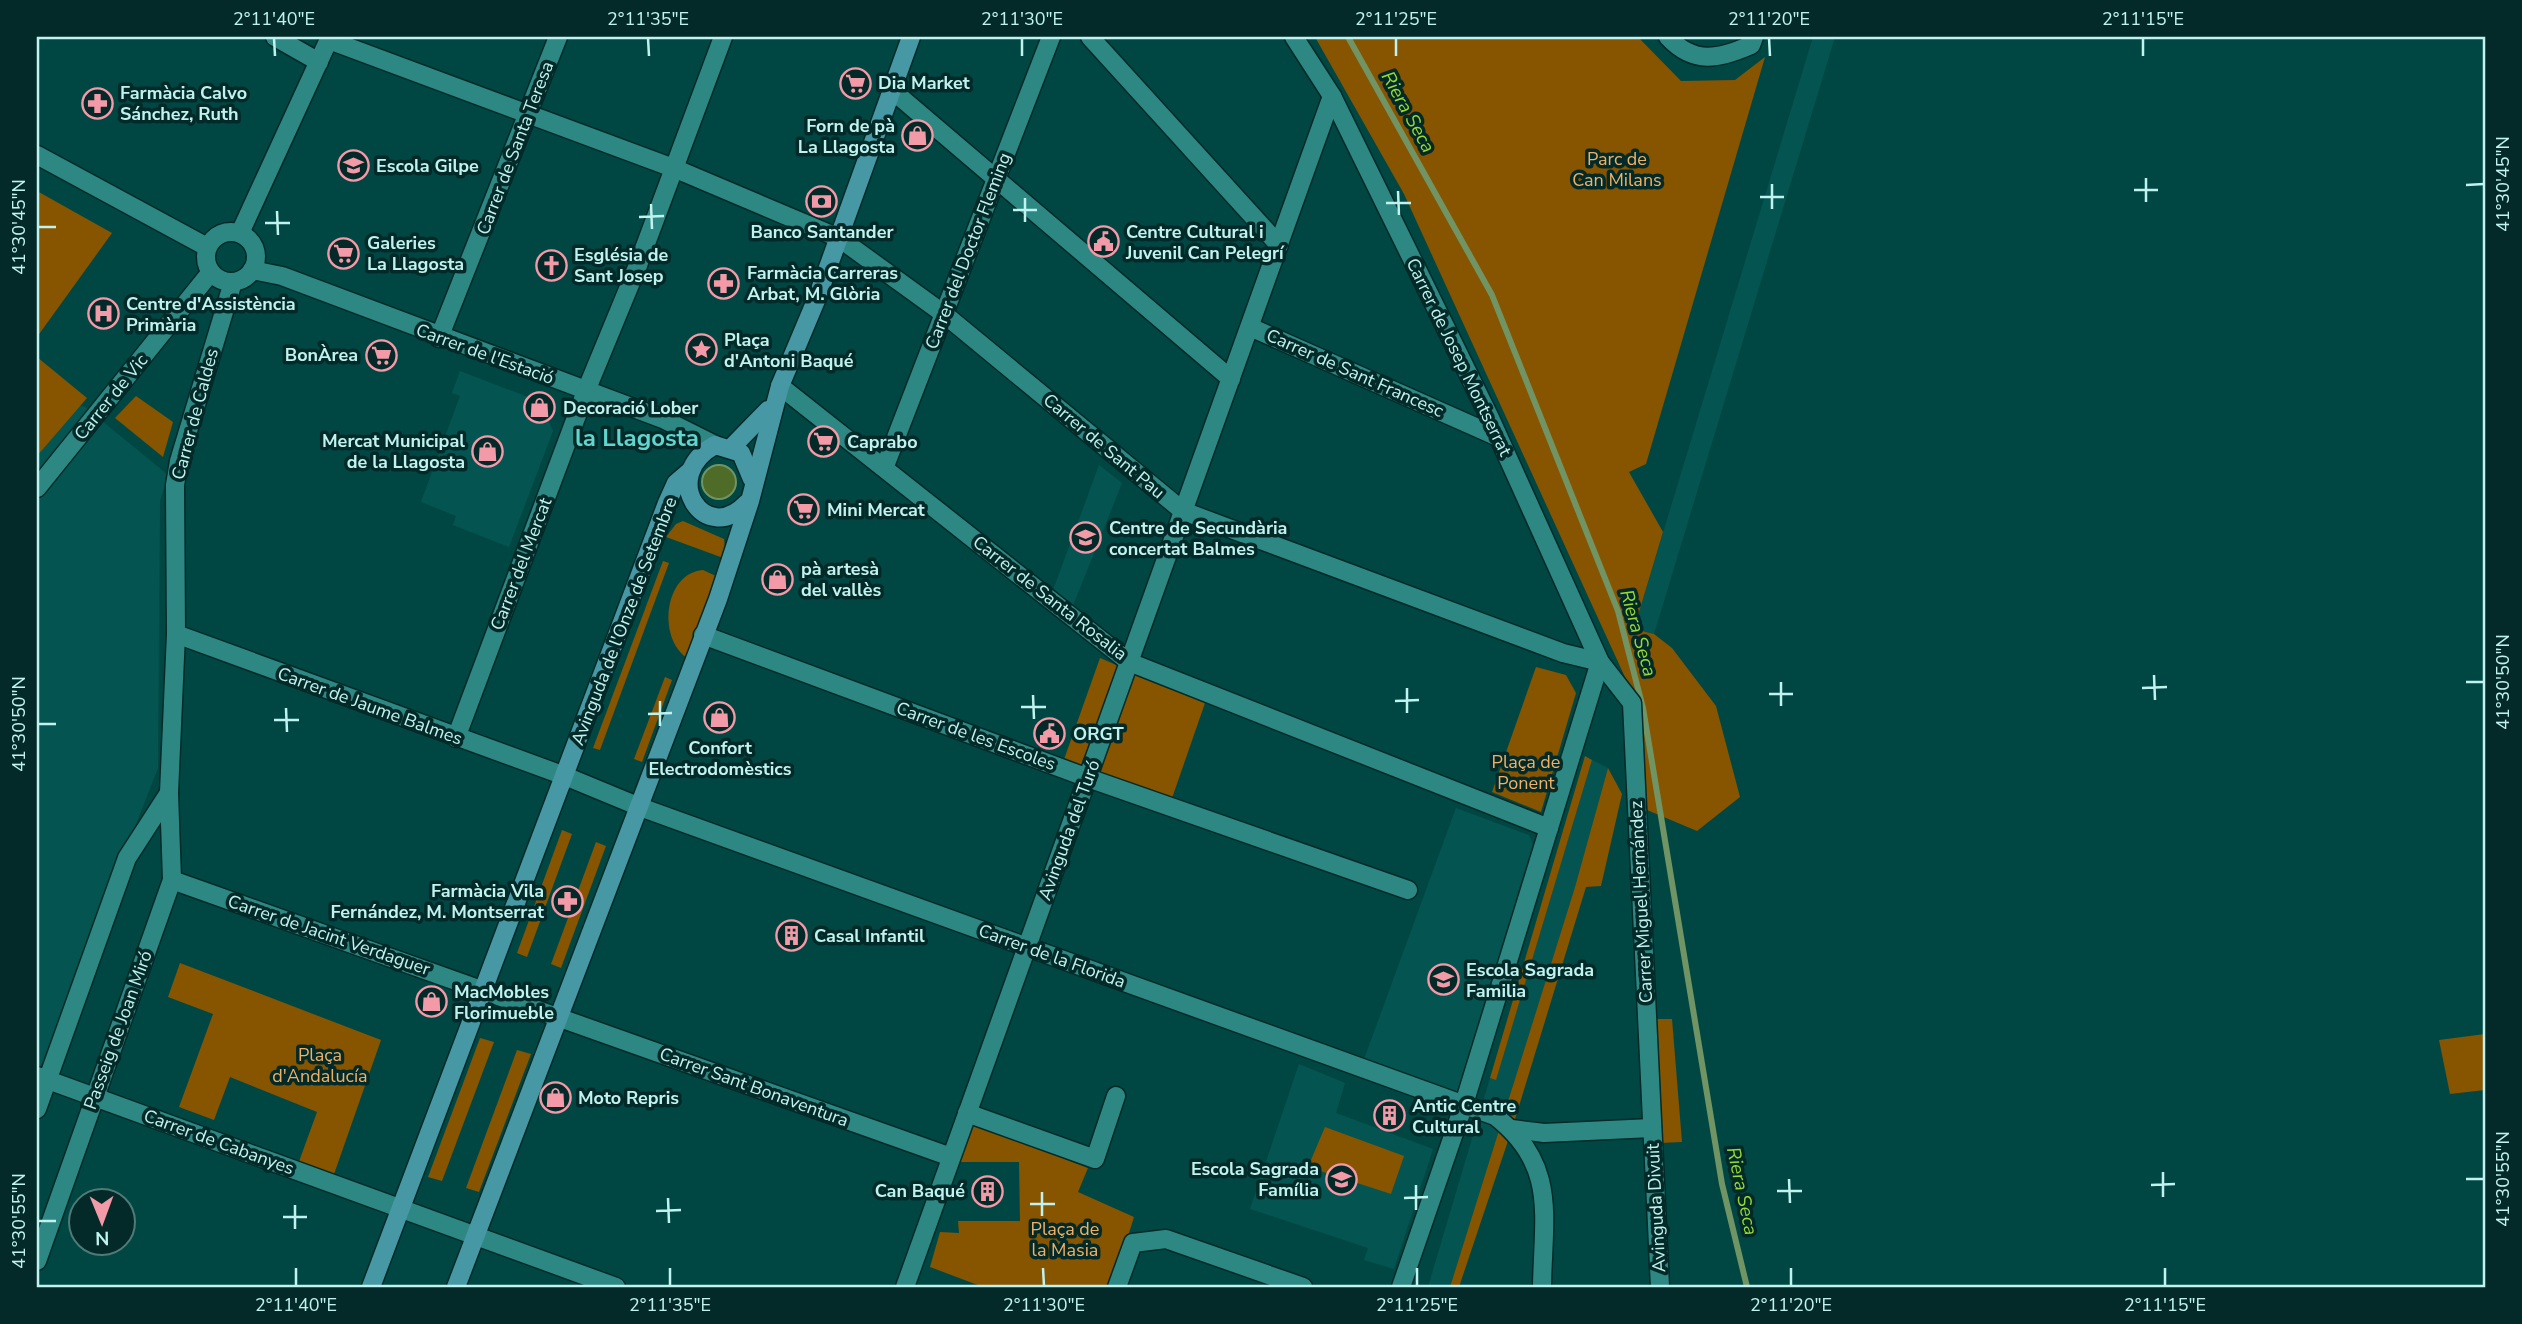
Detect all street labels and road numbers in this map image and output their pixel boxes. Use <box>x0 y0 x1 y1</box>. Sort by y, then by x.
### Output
street label: Carrer de Santa Teresa <box>471 58 559 238</box>
street label: Carrer del Doctor Fleming <box>919 149 1017 353</box>
street label: Carrer de Josep Montserrat <box>1401 254 1518 461</box>
street label: Carrer de l'Estació <box>413 318 557 390</box>
street label: Carrer de Sant Francesc <box>1263 323 1447 423</box>
street label: Carrer de Caldes <box>166 346 224 482</box>
street label: Carrer de Vic <box>69 349 153 445</box>
street label: Carrer de Sant Pau <box>1038 388 1170 504</box>
street label: Avinguda de l'Onze de Setembre <box>565 493 683 749</box>
street label: Carrer del Mercat <box>485 494 558 634</box>
street label: Carrer de Santa Rosalia <box>968 530 1132 666</box>
street label: Carrer de Jaume Balmes <box>274 661 466 751</box>
street label: Carrer de les Escoles <box>893 696 1059 776</box>
street label: Avinguda del Turó <box>1032 757 1106 903</box>
street label: Carrer Miguel Hernández <box>1624 800 1658 1004</box>
street label: Carrer de Jacint Verdaguer <box>225 889 434 981</box>
street label: Carrer de la Florida <box>975 918 1129 994</box>
street label: Passeig de Joan Miró <box>78 947 158 1113</box>
street label: Carrer Sant Bonaventura <box>656 1042 852 1132</box>
street label: Carrer de Cabanyes <box>140 1104 298 1180</box>
street label: Avinguda Divuit <box>1641 1142 1671 1273</box>

